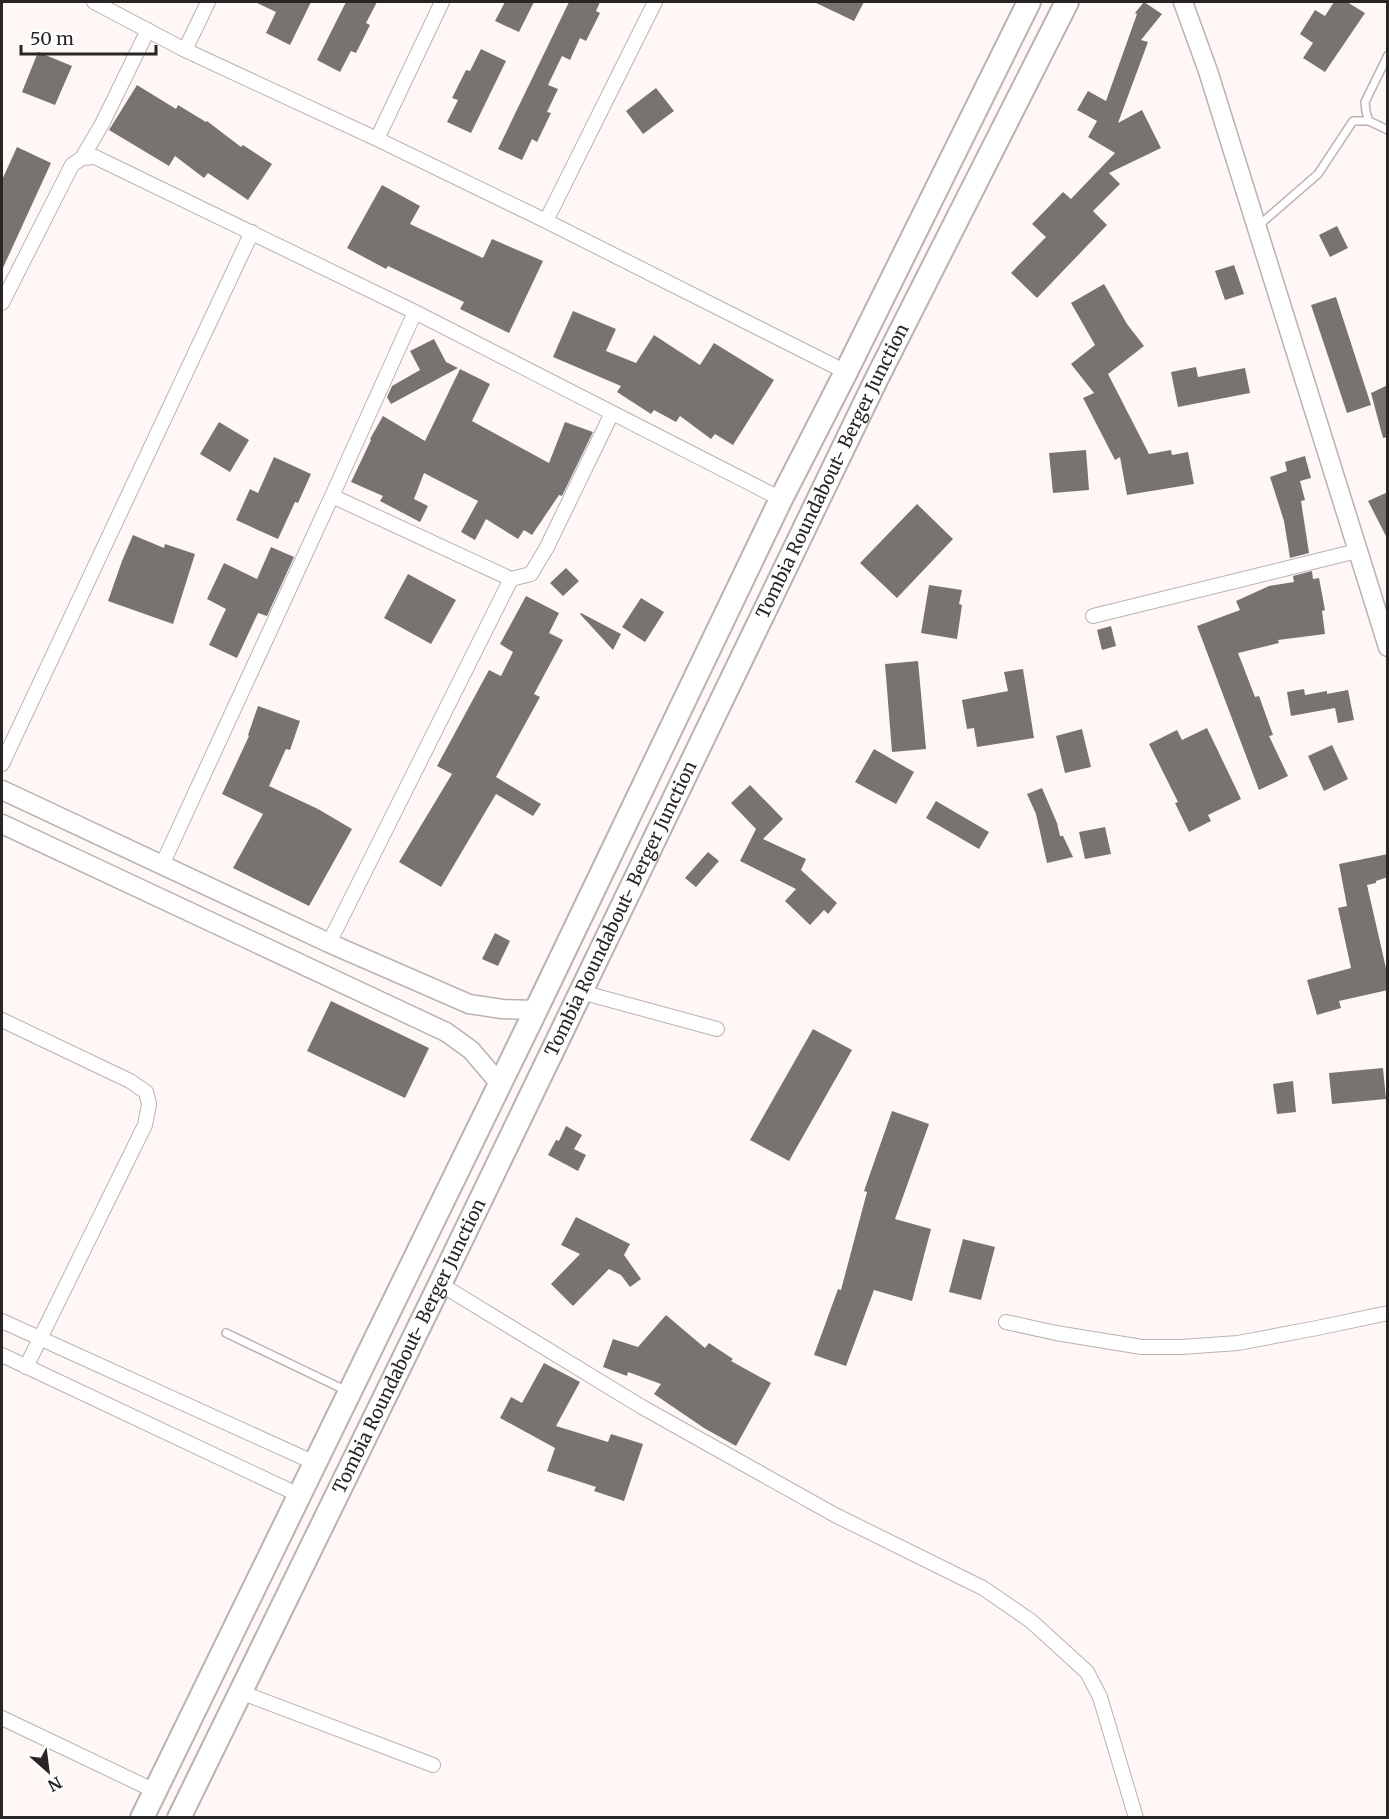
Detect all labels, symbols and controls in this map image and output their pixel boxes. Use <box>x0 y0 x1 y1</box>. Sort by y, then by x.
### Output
scale bar <box>21 18 156 56</box>
text: 50 m <box>30 27 74 50</box>
street label: Tombia Roundabout- Berger Junction <box>751 320 914 622</box>
street label: Tombia Roundabout- Berger Junction <box>540 757 702 1060</box>
street label: Tombia Roundabout- Berger Junction <box>327 1195 490 1497</box>
north arrow <box>18 1741 78 1801</box>
text: N <box>44 1772 65 1796</box>

